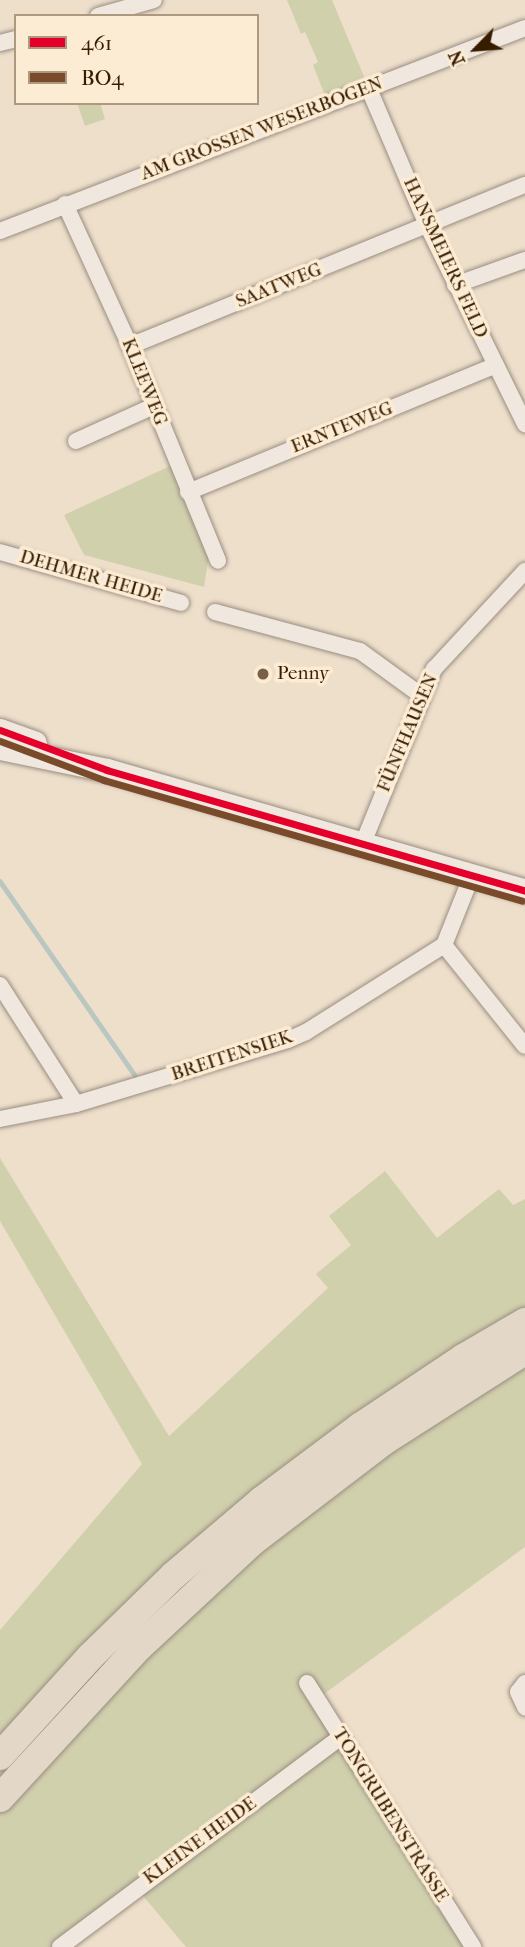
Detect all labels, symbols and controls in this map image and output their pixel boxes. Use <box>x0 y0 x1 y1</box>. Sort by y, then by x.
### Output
legend <box>14 14 259 105</box>
north arrow <box>441 14 511 84</box>
text: 461 <box>81 31 112 55</box>
text: N <box>444 47 470 69</box>
text: BO4 <box>81 66 124 90</box>
street label: AM GROSSEN WESERBOGEN <box>138 72 386 186</box>
street label: HANSMEIERS FELD <box>398 174 492 342</box>
street label: SAATWEG <box>233 258 325 314</box>
street label: KLEEWEG <box>116 335 172 429</box>
street label: ERNTEWEG <box>288 397 396 459</box>
street label: DEHMER HEIDE <box>17 546 165 608</box>
place label: Penny <box>277 663 329 685</box>
marker: Penny <box>255 666 271 682</box>
street label: FÜNFHAUSEN <box>373 670 443 796</box>
street label: BREITENSIEK <box>168 1026 296 1086</box>
street label: TONGRUBENSTRASSE <box>327 1724 453 1906</box>
street label: KLEINE HEIDE <box>139 1792 261 1890</box>

